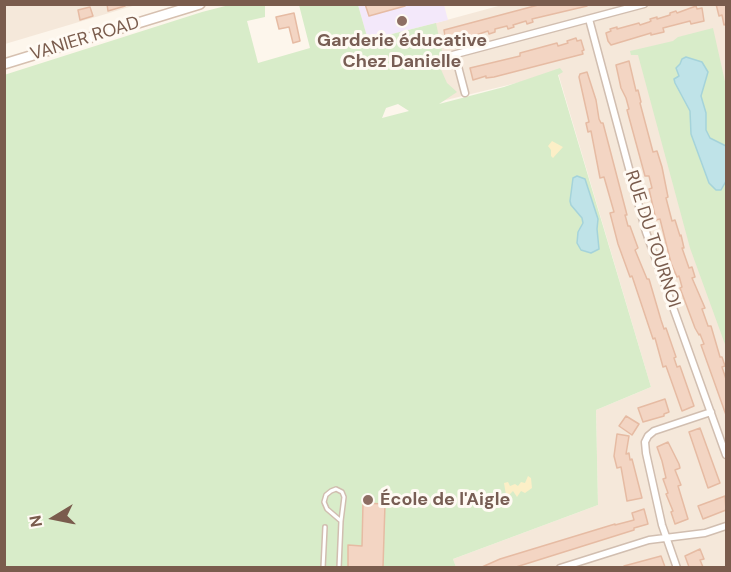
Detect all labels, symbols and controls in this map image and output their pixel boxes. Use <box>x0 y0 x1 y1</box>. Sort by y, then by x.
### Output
street label: VANIER ROAD <box>28 12 142 66</box>
marker: Garderie éducative Chez Danielle <box>395 14 409 28</box>
place label: Garderie éducative Chez Danielle <box>317 30 487 72</box>
street label: RUE DU TOURNOI <box>620 168 684 310</box>
north arrow <box>24 488 84 548</box>
place label: École de l'Aigle <box>380 489 510 511</box>
marker: École de l'Aigle <box>361 493 375 507</box>
text: N <box>24 514 47 529</box>

